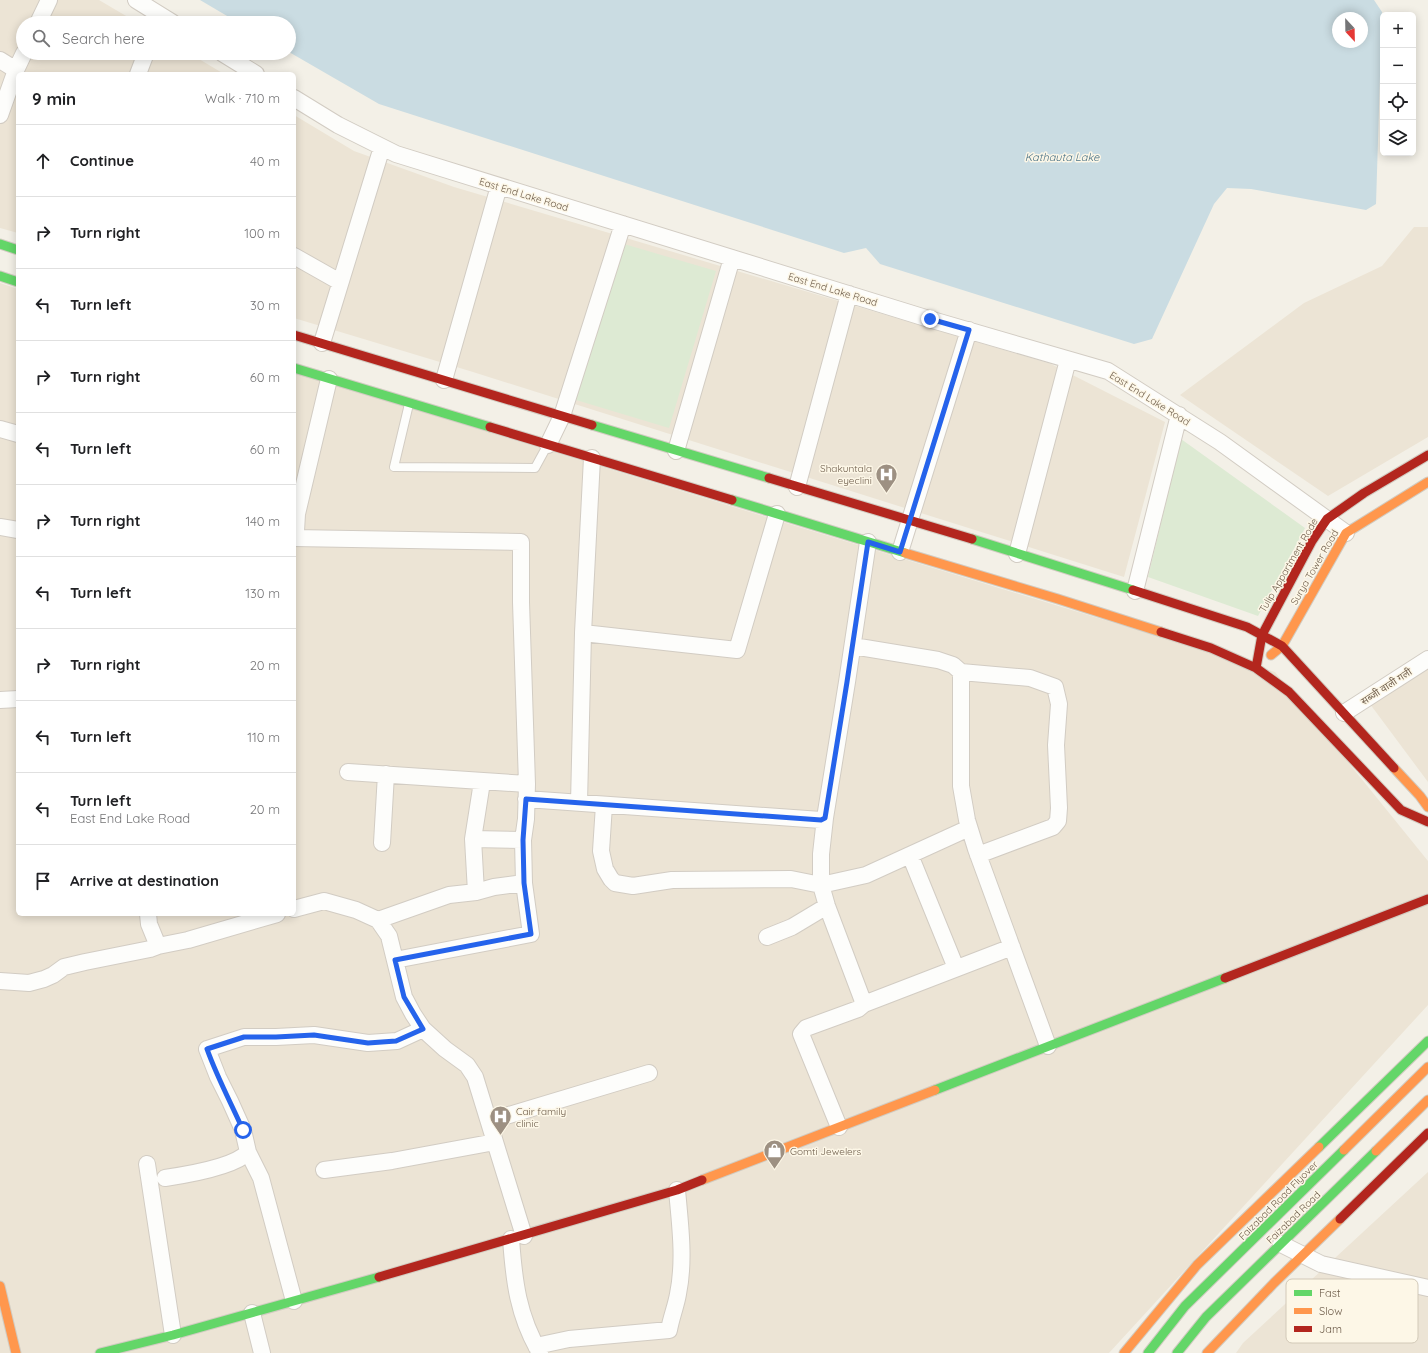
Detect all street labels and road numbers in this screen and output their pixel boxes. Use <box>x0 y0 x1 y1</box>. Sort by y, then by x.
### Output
street label: East End Lake Road <box>478 175 570 214</box>
street label: East End Lake Road <box>787 270 879 309</box>
street label: East End Lake Road <box>1107 368 1192 428</box>
street label: Tulip Appartment Rode <box>1256 515 1321 615</box>
street label: Surya Tower Road <box>1288 527 1341 607</box>
street label: सब्जी वाली गली <box>1358 665 1415 708</box>
street label: Faizabad Road Flyover <box>1236 1158 1320 1242</box>
street label: Faizabad Road <box>1264 1188 1322 1246</box>

